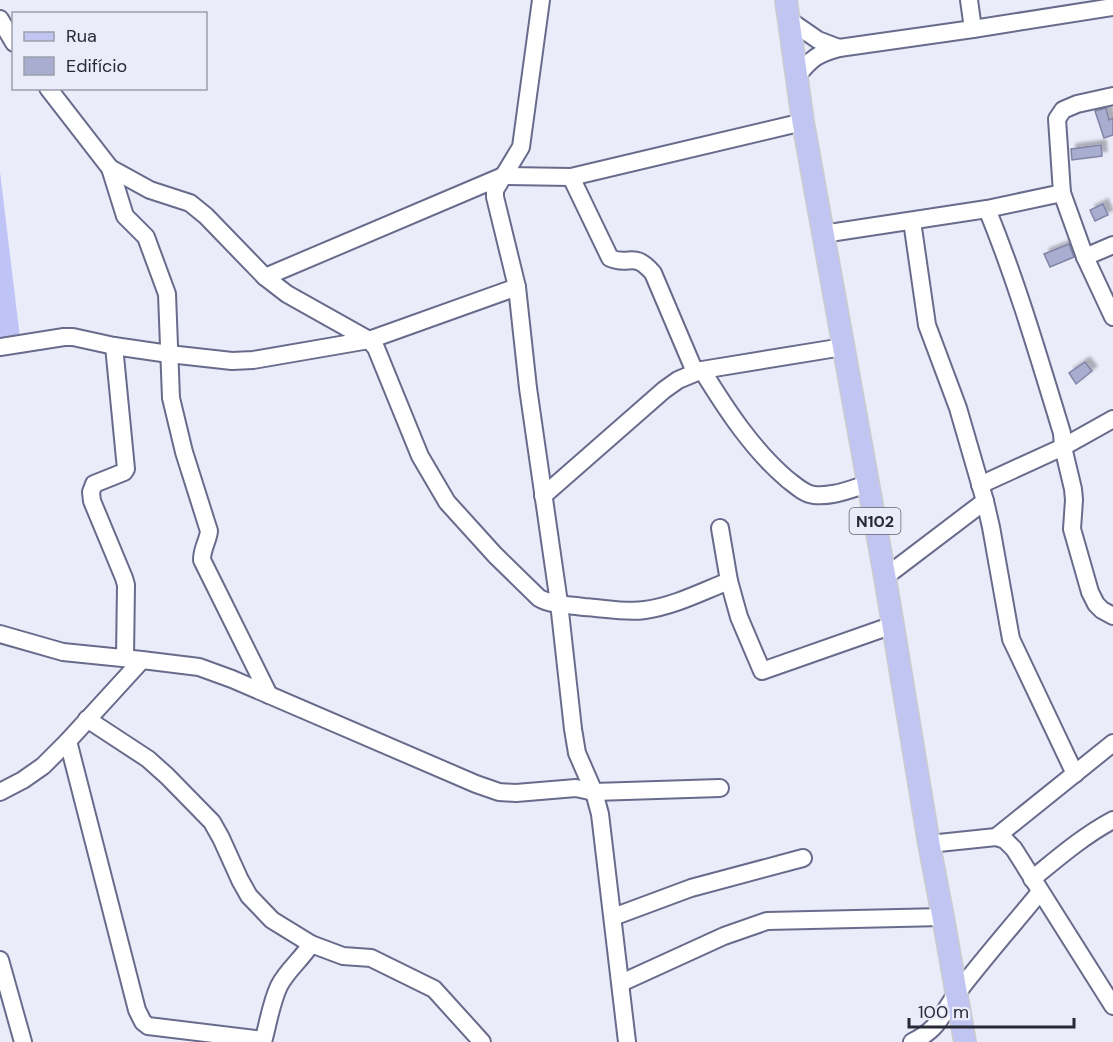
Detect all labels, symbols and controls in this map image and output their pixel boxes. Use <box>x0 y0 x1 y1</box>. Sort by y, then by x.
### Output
legend <box>12 12 207 90</box>
text: Rua <box>66 24 97 48</box>
text: Edifício <box>66 54 127 78</box>
road number: N102 <box>850 508 900 534</box>
scale bar <box>909 991 1074 1029</box>
text: 100 m <box>918 1000 969 1024</box>

